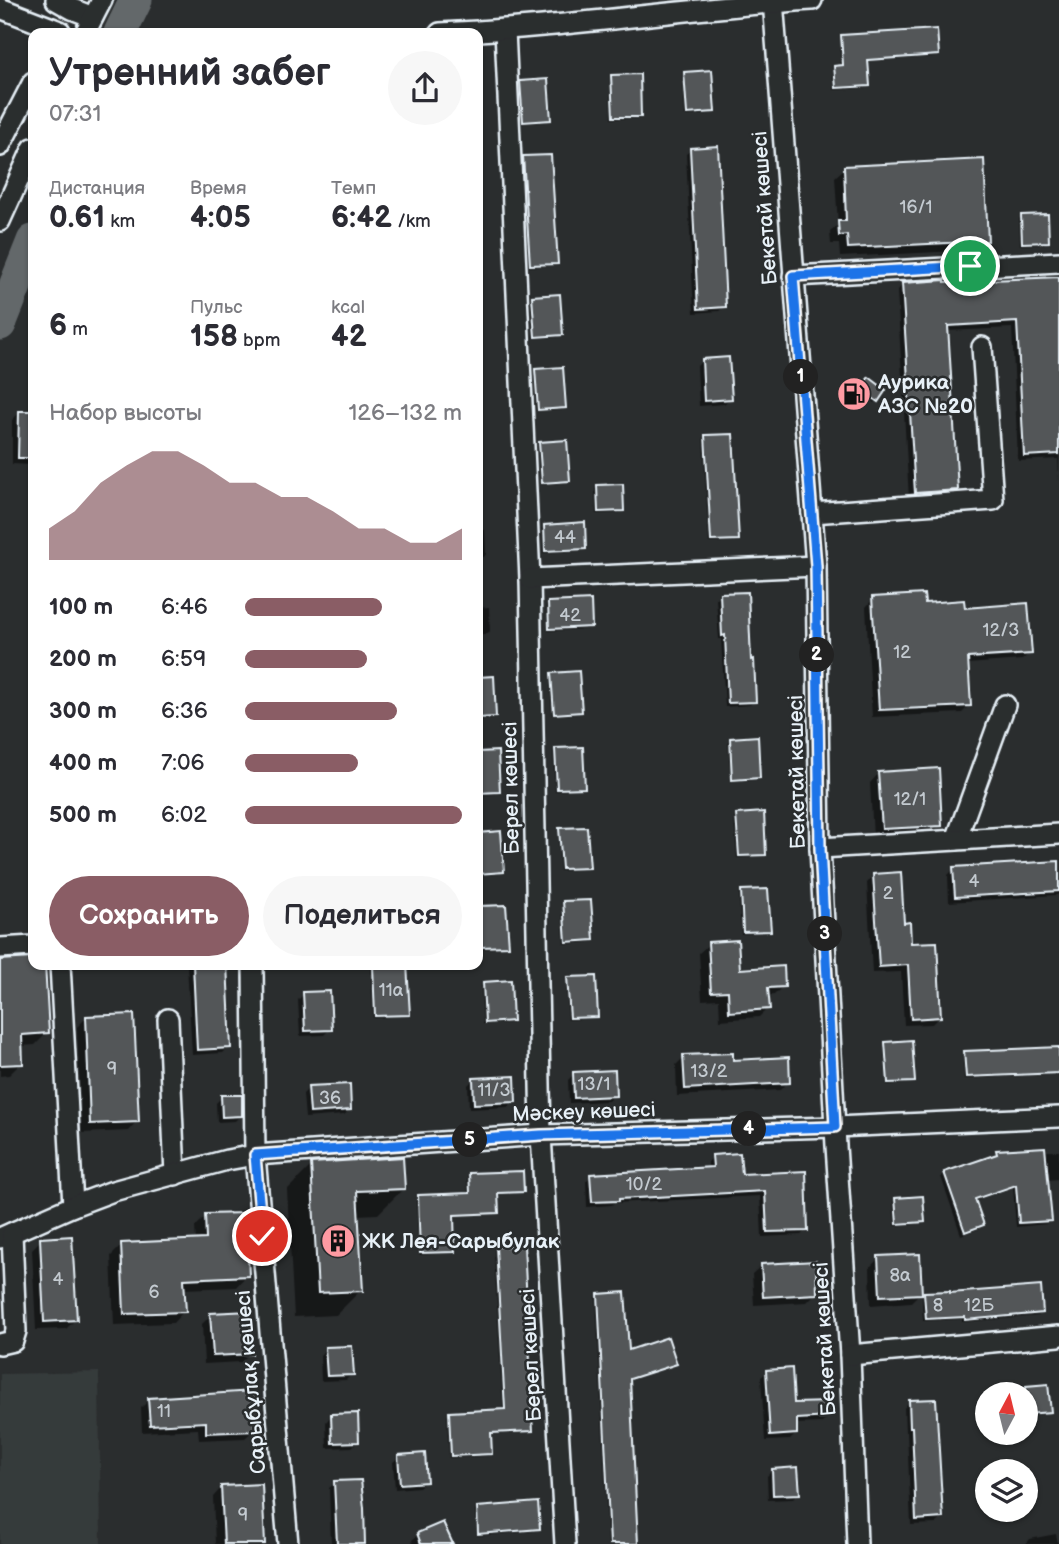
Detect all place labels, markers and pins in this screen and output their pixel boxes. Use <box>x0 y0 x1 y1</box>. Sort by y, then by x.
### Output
pin <box>940 236 1000 296</box>
pin: 1 <box>784 360 818 394</box>
place label: Аурика АЗС №20 <box>877 370 973 419</box>
fuel station icon: Аурика АЗС №20 <box>835 375 873 413</box>
pin: 2 <box>800 638 834 672</box>
pin: 3 <box>808 916 842 951</box>
pin: 4 <box>732 1112 766 1146</box>
pin: 5 <box>452 1122 488 1158</box>
pin <box>232 1206 292 1266</box>
building icon: ЖК Лея-Сарыбулак <box>319 1222 357 1260</box>
place label: ЖК Лея-Сарыбулак <box>362 1229 560 1254</box>

